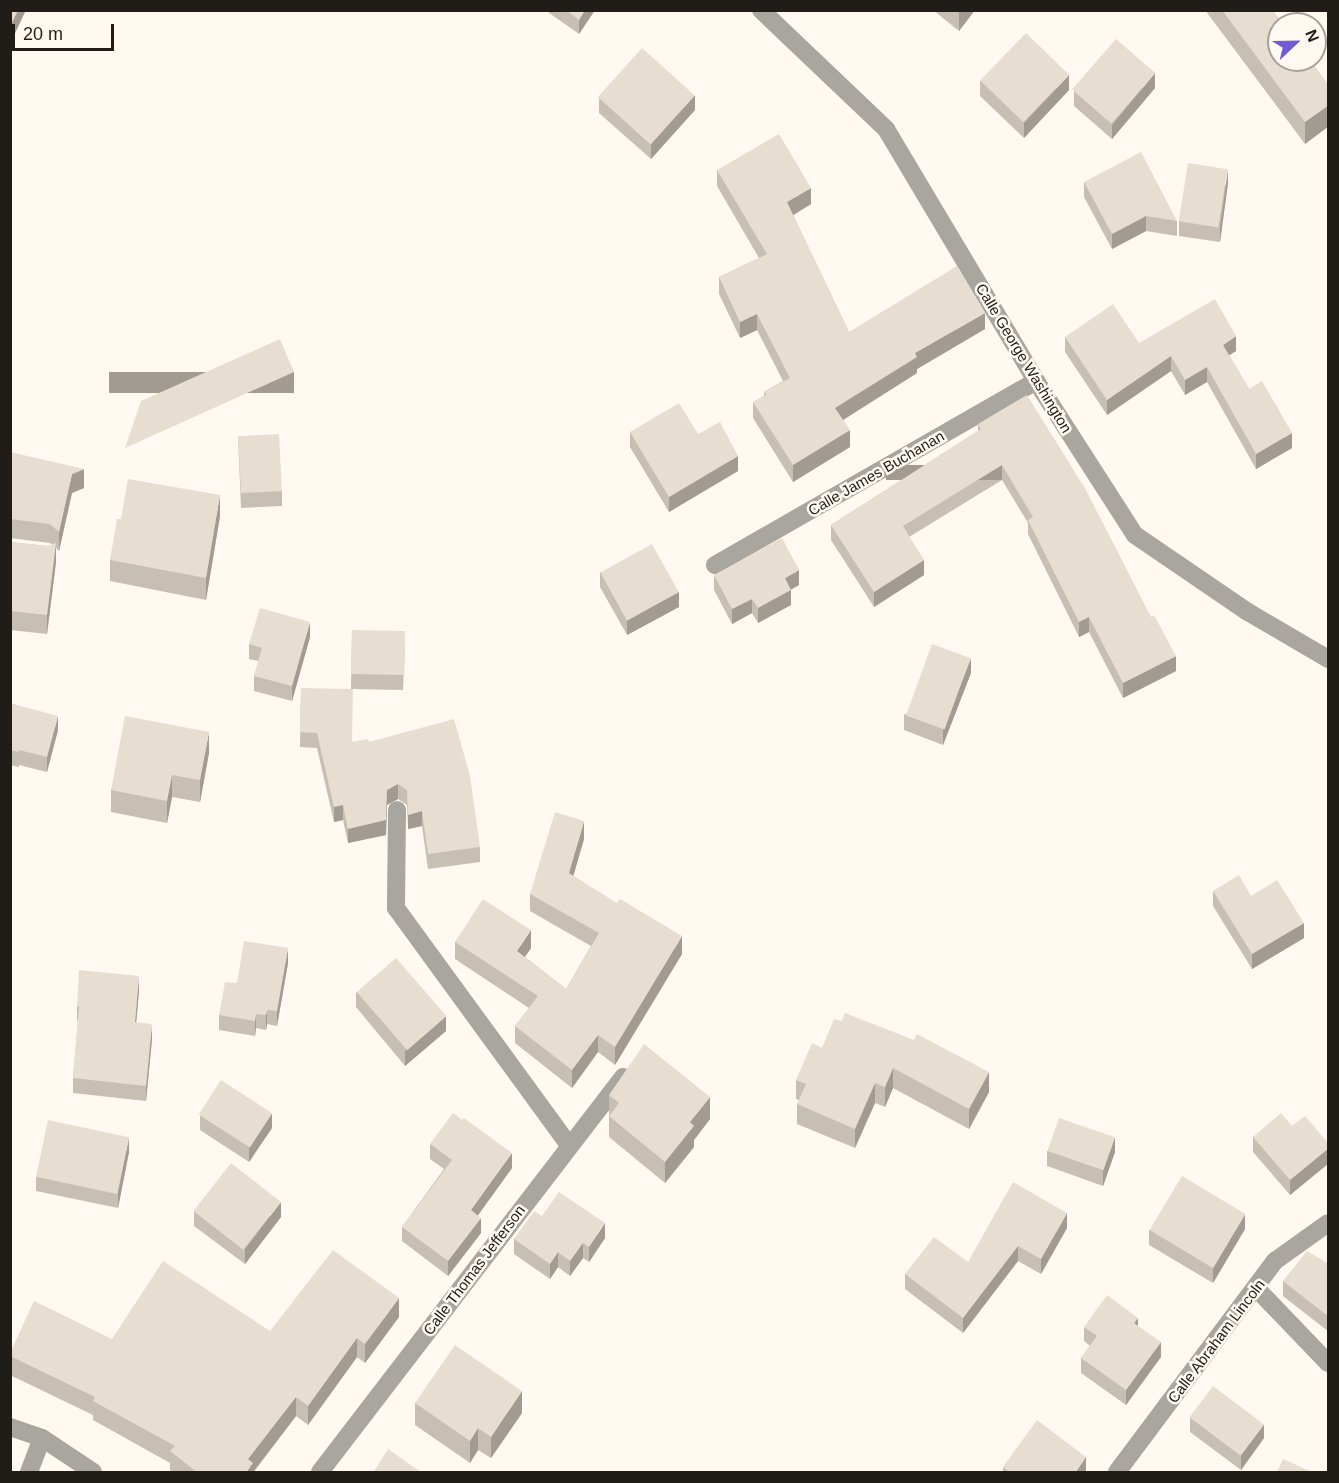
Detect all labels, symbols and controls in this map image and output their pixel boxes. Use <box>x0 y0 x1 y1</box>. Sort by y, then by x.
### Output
scale bar <box>15 12 117 50</box>
north arrow <box>1267 12 1327 72</box>
text: 20 m <box>23 24 63 44</box>
text: N <box>1302 27 1322 44</box>
street label: Calle George Washington <box>972 280 1076 436</box>
street label: Calle James Buchanan <box>805 427 947 519</box>
street label: Calle Thomas Jefferson <box>419 1201 529 1339</box>
street label: Calle Abraham Lincoln <box>1163 1275 1269 1407</box>

